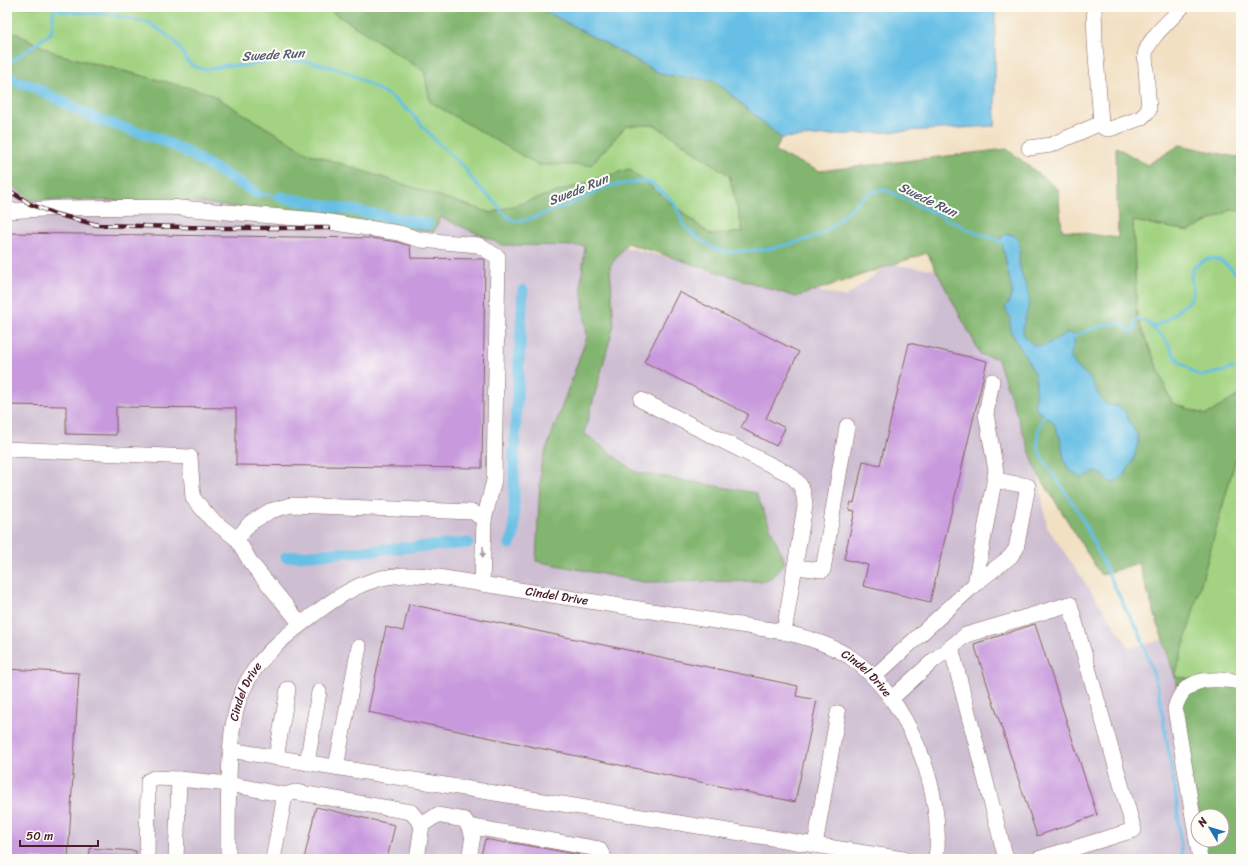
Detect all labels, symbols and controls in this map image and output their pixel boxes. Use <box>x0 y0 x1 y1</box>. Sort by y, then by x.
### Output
water label: Swede Run <box>241 41 307 68</box>
water label: Swede Run <box>545 166 613 212</box>
water label: Swede Run <box>895 175 963 224</box>
one-way arrow <box>480 546 486 559</box>
street label: Cindel Drive <box>524 580 590 612</box>
street label: Cindel Drive <box>837 643 898 702</box>
street label: Cindel Drive <box>223 657 268 723</box>
north arrow <box>1190 808 1230 848</box>
text: N <box>1192 813 1213 832</box>
scale bar <box>20 822 98 848</box>
text: 50 m <box>26 825 53 847</box>

